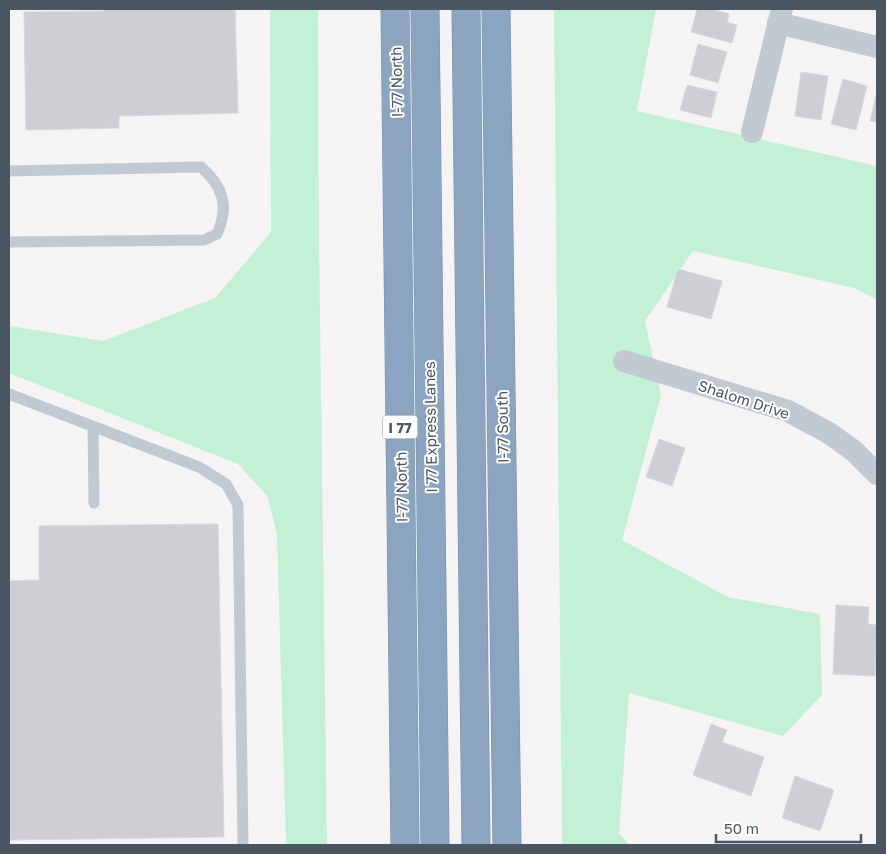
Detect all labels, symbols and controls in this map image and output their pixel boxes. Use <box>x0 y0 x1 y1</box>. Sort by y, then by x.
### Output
street label: I-77 North <box>386 46 406 118</box>
street label: I 77 Express Lanes <box>420 361 440 493</box>
street label: Shalom Drive <box>696 376 792 422</box>
street label: I-77 South <box>492 391 512 463</box>
road number: I 77 <box>382 416 418 438</box>
street label: I-77 North <box>391 451 411 523</box>
scale bar <box>716 812 861 844</box>
text: 50 m <box>724 819 759 837</box>

